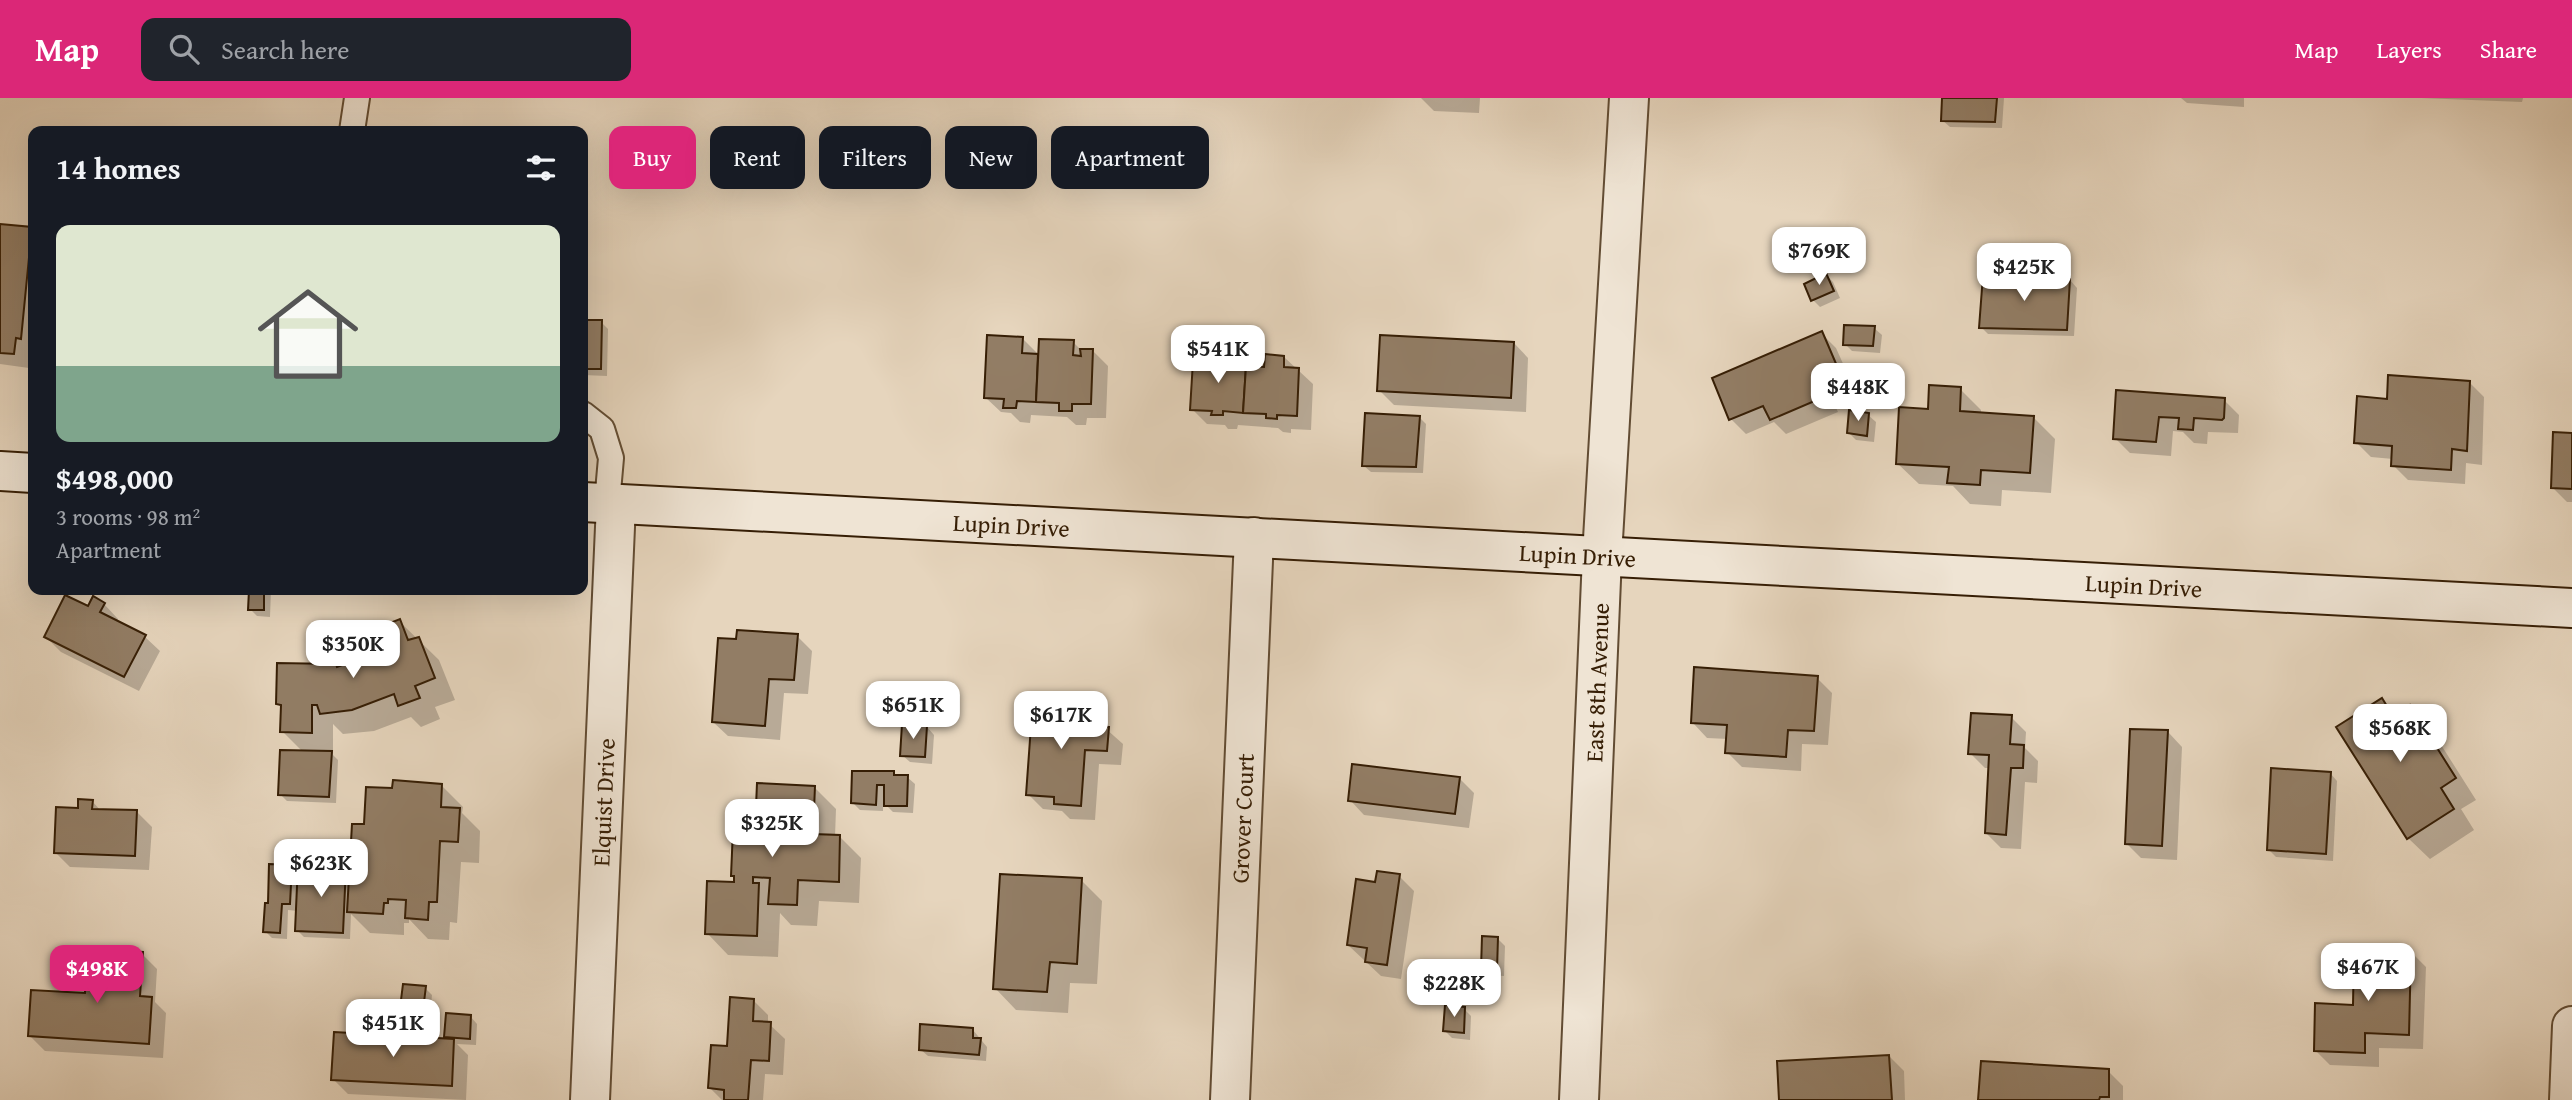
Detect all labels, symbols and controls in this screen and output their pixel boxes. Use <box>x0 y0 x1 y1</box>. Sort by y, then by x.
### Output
search box <box>141 18 631 81</box>
text: Map <box>35 25 99 73</box>
icon: search <box>165 30 203 68</box>
text: Search here <box>221 30 349 69</box>
text: Map <box>2295 32 2338 67</box>
text: Layers <box>2376 32 2442 67</box>
text: Share <box>2480 32 2537 67</box>
chip: Buy <box>609 126 696 189</box>
chip: Rent <box>710 126 805 189</box>
chip: Filters <box>819 126 931 189</box>
chip: New <box>945 126 1037 189</box>
chip: Apartment <box>1051 126 1209 189</box>
text: 14 homes <box>56 146 181 190</box>
icon: filters <box>522 149 560 187</box>
pin: $769K <box>1770 228 1868 287</box>
text: $769K <box>1788 233 1850 266</box>
pin: $425K <box>1975 244 2073 303</box>
text: $425K <box>1993 249 2055 282</box>
icon: home <box>245 271 371 397</box>
pin: $541K <box>1169 326 1267 385</box>
text: $541K <box>1187 331 1249 364</box>
pin: $448K <box>1809 364 1907 423</box>
text: $448K <box>1827 369 1889 402</box>
text: $498,000 <box>56 456 173 500</box>
text: 3 rooms · 98 m² <box>56 500 200 533</box>
street label: Lupin Drive <box>952 504 1071 545</box>
text: Apartment <box>56 533 161 566</box>
street label: Lupin Drive <box>1518 534 1637 576</box>
street label: Lupin Drive <box>2084 565 2203 606</box>
street label: East 8th Avenue <box>1576 602 1618 763</box>
pin: $350K <box>304 620 402 680</box>
text: $350K <box>322 626 384 659</box>
pin: $651K <box>864 682 962 741</box>
text: $651K <box>882 687 944 720</box>
pin: $617K <box>1012 692 1110 751</box>
text: $617K <box>1030 697 1092 730</box>
pin: $568K <box>2351 704 2449 764</box>
text: $568K <box>2369 710 2431 743</box>
street label: Elquist Drive <box>583 737 623 867</box>
street label: Grover Court <box>1222 752 1262 884</box>
pin: $325K <box>723 800 821 859</box>
text: $325K <box>741 805 803 838</box>
pin: $623K <box>272 840 370 899</box>
text: $623K <box>290 845 352 878</box>
pin: $467K <box>2319 944 2417 1003</box>
pin: $498K <box>48 946 146 1005</box>
text: $467K <box>2337 949 2399 982</box>
text: $498K <box>66 951 128 984</box>
pin: $228K <box>1405 960 1503 1019</box>
text: $228K <box>1423 965 1485 998</box>
pin: $451K <box>344 1000 442 1059</box>
text: $451K <box>362 1005 424 1038</box>

